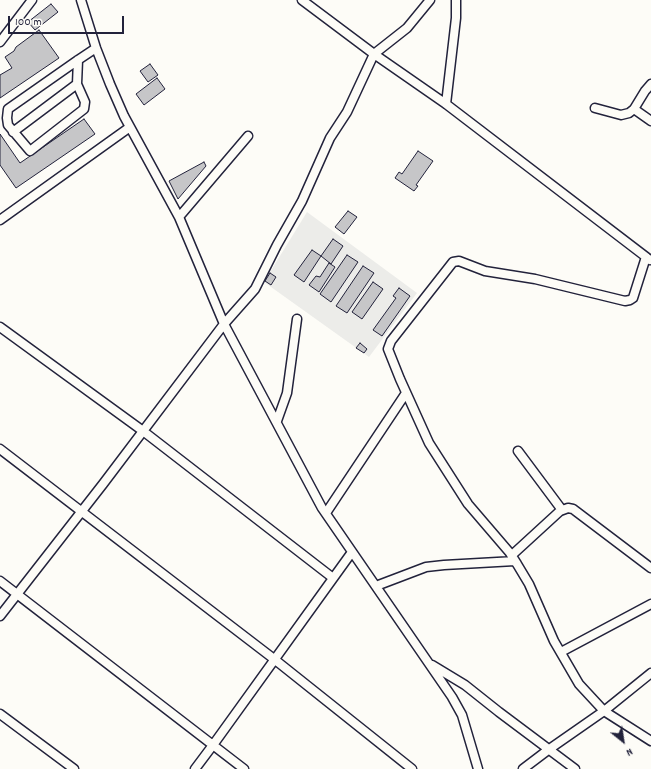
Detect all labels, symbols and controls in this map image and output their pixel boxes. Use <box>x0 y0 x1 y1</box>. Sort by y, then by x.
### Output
scale bar <box>10 8 126 34</box>
text: 100 m <box>15 14 42 31</box>
north arrow <box>603 721 643 761</box>
text: N <box>623 743 635 760</box>

